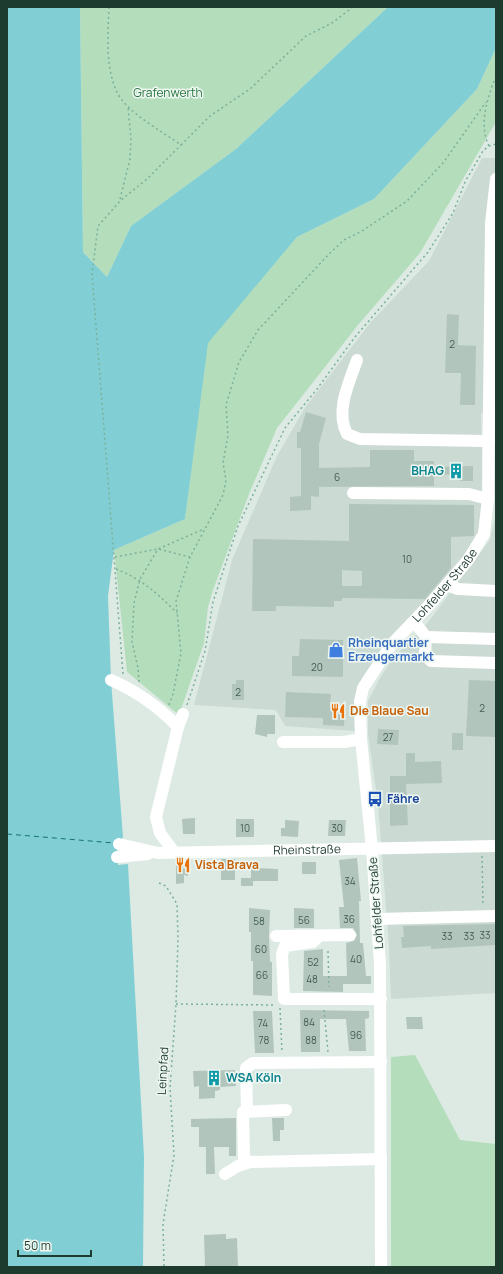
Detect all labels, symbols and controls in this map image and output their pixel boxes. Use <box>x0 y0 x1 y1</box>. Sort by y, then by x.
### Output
park label: Grafenwerth <box>133 84 203 101</box>
house number: 2 <box>449 337 455 351</box>
place label: BHAG <box>411 462 444 479</box>
building icon: BHAG <box>447 462 465 480</box>
house number: 6 <box>334 470 340 484</box>
street label: Lohfelder Straße <box>408 545 481 626</box>
house number: 10 <box>402 552 412 566</box>
place label: Rheinquartier Erzeugermarkt <box>348 634 434 665</box>
shop icon: Rheinquartier Erzeugermarkt <box>327 641 345 659</box>
house number: 20 <box>311 660 323 674</box>
house number: 2 <box>235 685 241 699</box>
house number: 2 <box>479 701 485 715</box>
restaurant icon: Die Blaue Sau <box>329 702 347 720</box>
place label: Die Blaue Sau <box>350 702 429 719</box>
house number: 27 <box>383 730 393 744</box>
bus stop icon: Fähre <box>366 790 384 808</box>
place label: Fähre <box>387 790 419 807</box>
house number: 10 <box>240 821 250 835</box>
house number: 30 <box>331 821 343 835</box>
street label: Rheinstraße <box>273 840 341 859</box>
restaurant icon: Vista Brava <box>174 856 192 874</box>
place label: Vista Brava <box>195 856 259 873</box>
street label: Lohfelder Straße <box>364 856 387 950</box>
house number: 34 <box>344 874 356 888</box>
house number: 36 <box>343 912 355 926</box>
house number: 56 <box>298 913 310 927</box>
house number: 58 <box>253 914 265 928</box>
house number: 33 <box>479 928 491 942</box>
house number: 33 <box>441 929 453 943</box>
house number: 33 <box>463 929 475 943</box>
house number: 60 <box>255 942 267 956</box>
house number: 40 <box>350 952 362 966</box>
house number: 52 <box>307 955 319 969</box>
house number: 66 <box>256 968 268 982</box>
house number: 48 <box>306 972 318 986</box>
house number: 84 <box>303 1015 315 1029</box>
house number: 74 <box>258 1016 268 1030</box>
house number: 96 <box>350 1028 362 1042</box>
house number: 78 <box>259 1033 270 1047</box>
house number: 88 <box>305 1033 317 1047</box>
street label: Leinpfad <box>153 1047 172 1095</box>
building icon: WSA Köln <box>205 1069 223 1087</box>
place label: WSA Köln <box>226 1069 281 1086</box>
scale bar <box>18 1232 91 1258</box>
text: 50 m <box>24 1237 51 1254</box>

